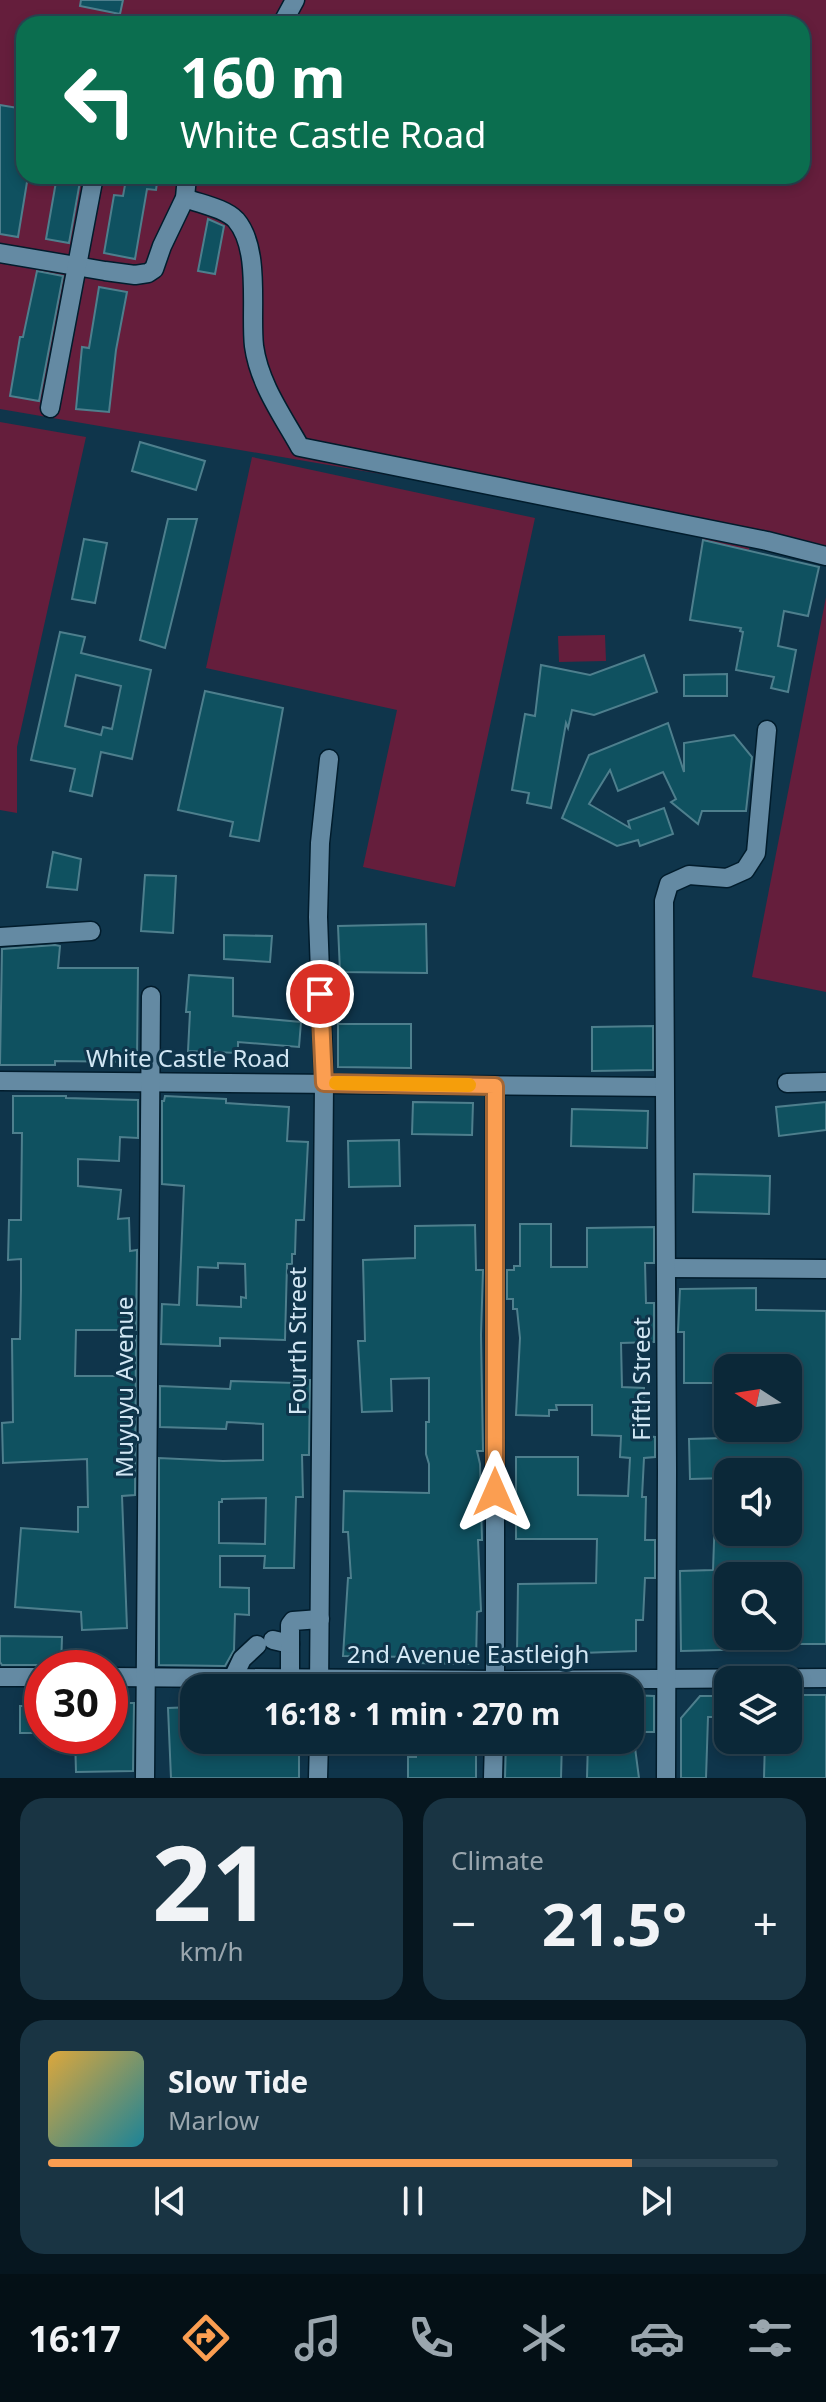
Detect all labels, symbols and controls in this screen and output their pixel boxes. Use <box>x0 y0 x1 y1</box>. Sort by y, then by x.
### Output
text: 160 m <box>180 38 345 114</box>
icon: left <box>48 48 152 152</box>
text: White Castle Road <box>180 110 486 159</box>
pin <box>286 960 354 1028</box>
icon: arrive <box>298 972 342 1016</box>
street label: White Castle Road <box>86 1041 290 1074</box>
street label: Fourth Street <box>280 1266 313 1415</box>
street label: Muyuyu Avenue <box>107 1296 140 1478</box>
street label: Fifth Street <box>624 1317 657 1441</box>
north arrow <box>714 1354 802 1442</box>
map controls <box>714 1354 802 1754</box>
position arrow <box>453 1450 537 1534</box>
button: sound <box>714 1458 802 1546</box>
button: search <box>714 1562 802 1650</box>
street label: 2nd Avenue Eastleigh <box>347 1637 589 1670</box>
speed limit sign: 30 <box>24 1650 128 1754</box>
button: layers <box>714 1666 802 1754</box>
text: 16:18 · 1 min · 270 m <box>264 1693 560 1734</box>
text: 21 <box>152 1810 271 1951</box>
text: Climate <box>451 1842 544 1878</box>
text: 21.5° <box>542 1882 687 1964</box>
text: − <box>451 1893 476 1953</box>
text: + <box>753 1893 778 1953</box>
text: km/h <box>180 1933 243 1969</box>
text: Slow Tide <box>168 2061 308 2102</box>
text: Marlow <box>168 2102 259 2138</box>
icon: previous <box>148 2179 192 2223</box>
icon: pause <box>391 2179 435 2223</box>
icon: next <box>634 2179 678 2223</box>
icon: directions <box>178 2310 234 2366</box>
icon: music <box>290 2310 346 2366</box>
icon: phone <box>403 2310 459 2366</box>
icon: climate <box>516 2310 572 2366</box>
icon: car <box>629 2310 685 2366</box>
icon: filters <box>742 2310 798 2366</box>
text: 16:17 <box>28 2314 121 2363</box>

